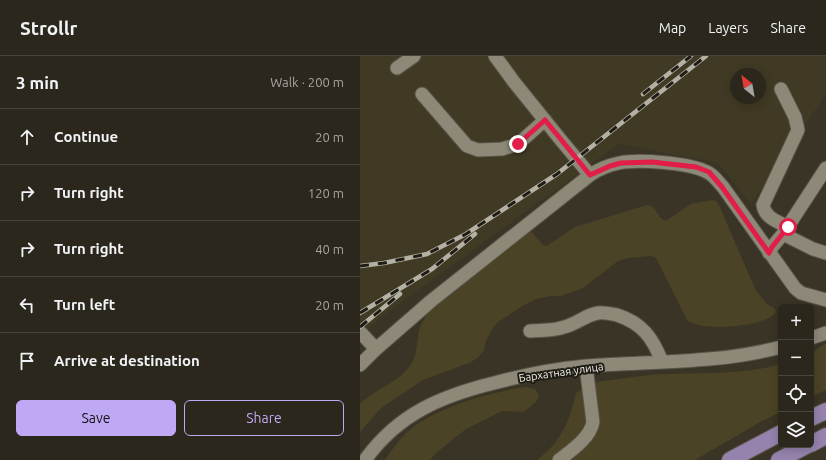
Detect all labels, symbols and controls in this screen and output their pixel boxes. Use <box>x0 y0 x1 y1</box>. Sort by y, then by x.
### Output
text: Strollr <box>20 17 77 39</box>
text: Map <box>659 20 686 36</box>
text: Layers <box>708 20 748 36</box>
text: Share <box>770 20 806 36</box>
north arrow <box>730 68 766 104</box>
text: 3 min <box>16 73 59 92</box>
text: Walk · 200 m <box>270 75 344 89</box>
icon: ahead <box>16 126 38 148</box>
text: Continue <box>54 128 118 145</box>
text: 20 m <box>315 130 344 144</box>
route end <box>509 135 527 153</box>
icon: right <box>16 182 38 204</box>
text: Turn right <box>54 184 124 201</box>
text: 120 m <box>308 186 344 200</box>
route start <box>779 218 797 236</box>
icon: right <box>16 238 38 260</box>
text: Turn right <box>54 240 124 257</box>
text: 40 m <box>315 242 344 256</box>
icon: left <box>16 294 38 316</box>
text: Turn left <box>54 296 115 313</box>
text: 20 m <box>315 298 344 312</box>
map controls <box>778 304 814 448</box>
button: + <box>778 304 814 340</box>
button: − <box>778 340 814 376</box>
icon: arrive <box>16 350 38 372</box>
text: Arrive at destination <box>54 352 200 369</box>
street label: Бархатная улица <box>518 360 604 384</box>
button: locate <box>778 376 814 412</box>
button: Save <box>16 400 176 436</box>
button: Share <box>184 400 344 436</box>
button: layers <box>778 412 814 448</box>

